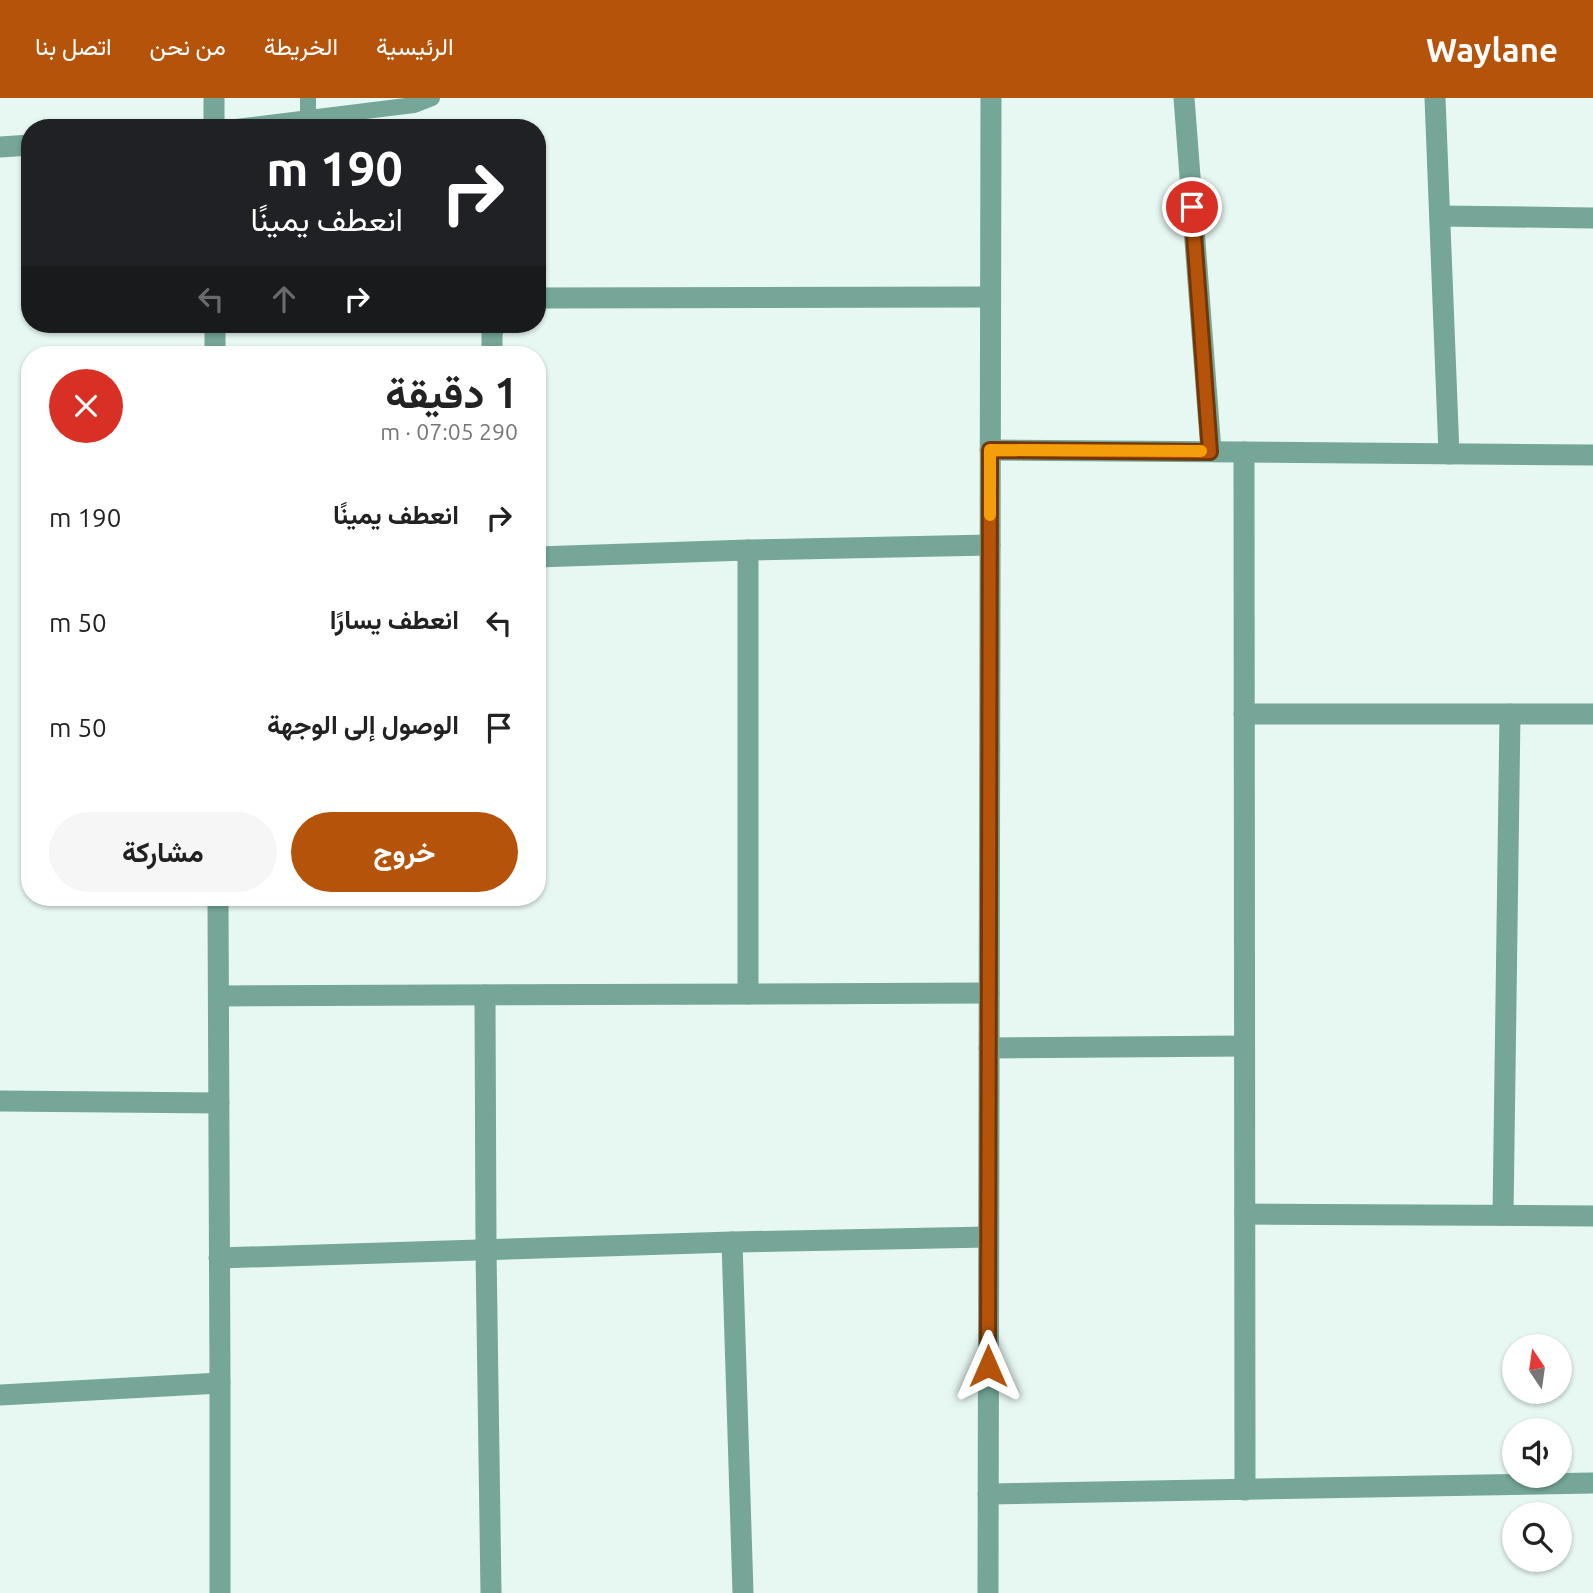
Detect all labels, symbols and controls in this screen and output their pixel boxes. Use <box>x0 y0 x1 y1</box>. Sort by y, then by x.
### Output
text: Waylane <box>1426 31 1558 68</box>
text: اتصل بنا <box>35 33 112 60</box>
text: من نحن <box>150 33 226 60</box>
text: الخريطة <box>264 33 338 60</box>
text: الرئيسية <box>376 33 454 60</box>
text: 190 m <box>266 140 403 195</box>
icon: right <box>427 147 518 238</box>
pin <box>1162 177 1222 237</box>
icon: arrive <box>1173 188 1211 226</box>
text: انعطف يمينًا <box>250 201 403 237</box>
icon: left <box>192 280 230 318</box>
icon: ahead <box>265 280 303 318</box>
icon: right <box>338 280 376 318</box>
button: close <box>49 369 123 443</box>
text: 1 دقيقة <box>385 369 518 416</box>
text: 290 m · 07:05 <box>380 419 518 444</box>
icon: right <box>480 499 518 537</box>
text: انعطف يمينًا <box>333 500 459 529</box>
text: 190 m <box>49 503 121 532</box>
icon: left <box>480 604 518 642</box>
text: انعطف يسارًا <box>330 605 459 634</box>
text: 50 m <box>49 608 107 637</box>
icon: arrive <box>480 709 518 747</box>
text: الوصول إلى الوجهة <box>267 710 459 739</box>
text: 50 m <box>49 713 107 742</box>
button: مشاركة <box>49 812 277 892</box>
button: خروج <box>291 812 518 892</box>
position arrow <box>951 1329 1025 1403</box>
north arrow <box>1502 1334 1572 1404</box>
map controls <box>1502 1334 1572 1572</box>
button: sound <box>1502 1418 1572 1488</box>
button: search <box>1502 1502 1572 1572</box>

